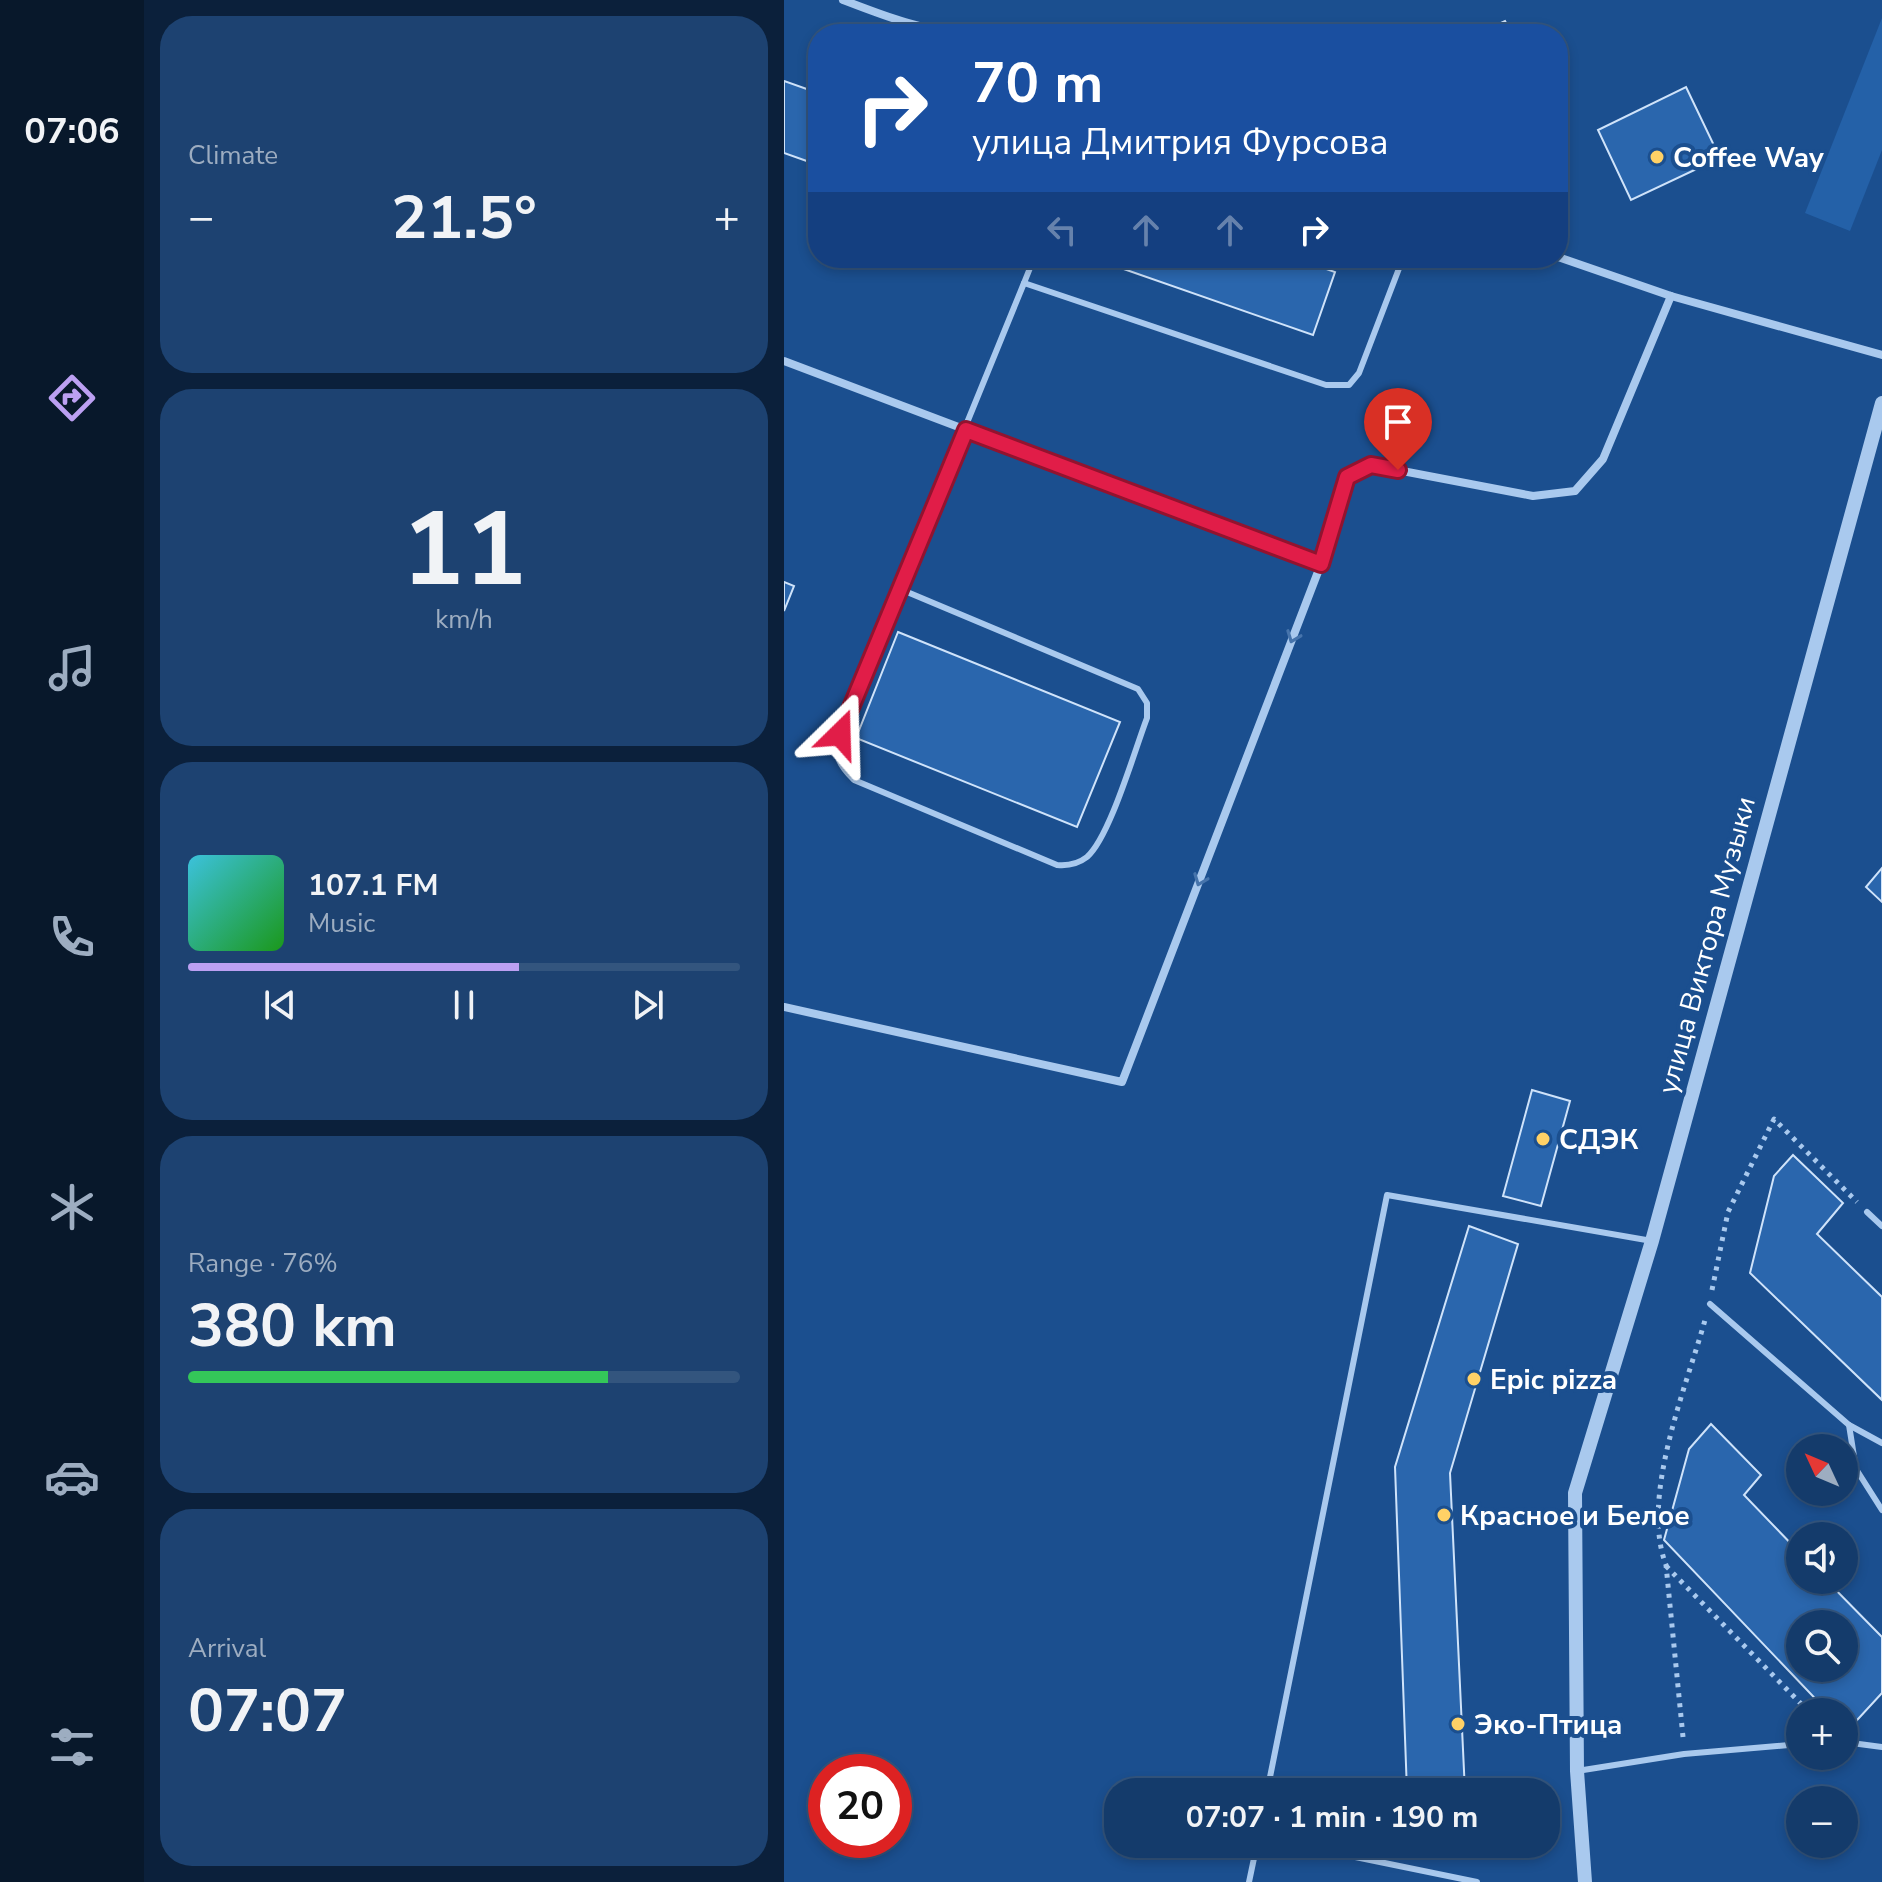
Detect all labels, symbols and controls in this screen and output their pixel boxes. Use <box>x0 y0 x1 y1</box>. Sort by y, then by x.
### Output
text: 70 m <box>972 45 1103 122</box>
icon: right <box>840 56 944 160</box>
text: 07:06 <box>24 107 120 156</box>
text: улица Дмитрия Фурсова <box>972 118 1389 167</box>
text: Climate <box>188 138 278 173</box>
place label: Coffee Way <box>1673 139 1824 177</box>
marker: Coffee Way <box>1648 148 1666 166</box>
text: 21.5° <box>391 177 537 259</box>
text: − <box>188 188 214 248</box>
text: + <box>714 188 740 248</box>
icon: left <box>1040 208 1084 252</box>
icon: ahead <box>1124 208 1168 252</box>
icon: ahead <box>1208 208 1252 252</box>
icon: right <box>1292 208 1336 252</box>
icon: directions <box>44 370 100 426</box>
pin <box>1364 388 1432 470</box>
icon: arrive <box>1376 400 1420 444</box>
text: 11 <box>402 479 526 621</box>
text: km/h <box>435 602 493 637</box>
one-way arrow <box>1286 629 1303 643</box>
icon: music <box>44 640 100 696</box>
position arrow <box>798 692 882 776</box>
street label: улица Виктора Музыки <box>1649 792 1765 1098</box>
text: 107.1 FM <box>308 865 438 906</box>
one-way arrow <box>1193 872 1210 886</box>
text: Music <box>308 906 375 941</box>
icon: phone <box>44 909 100 965</box>
icon: previous <box>258 983 302 1027</box>
icon: pause <box>442 983 486 1027</box>
icon: next <box>626 983 670 1027</box>
place label: СДЭК <box>1559 1121 1638 1159</box>
marker: СДЭК <box>1534 1130 1552 1148</box>
icon: climate <box>44 1179 100 1235</box>
text: Range · 76% <box>188 1246 338 1281</box>
text: 380 km <box>188 1285 397 1367</box>
place label: Epic pizza <box>1490 1361 1617 1399</box>
marker: Epic pizza <box>1465 1370 1483 1388</box>
north arrow <box>1786 1434 1858 1506</box>
map controls <box>1786 1434 1858 1858</box>
icon: car <box>44 1449 100 1505</box>
place label: Красное и Белое <box>1460 1497 1690 1535</box>
marker: Красное и Белое <box>1435 1506 1453 1524</box>
button: sound <box>1786 1522 1858 1594</box>
button: search <box>1786 1610 1858 1682</box>
text: Arrival <box>188 1631 266 1666</box>
text: 07:07 <box>188 1670 347 1752</box>
button: + <box>1786 1698 1858 1770</box>
place label: Эко-Птица <box>1474 1706 1623 1744</box>
marker: Эко-Птица <box>1449 1715 1467 1733</box>
icon: filters <box>44 1719 100 1775</box>
speed limit sign: 20 <box>808 1754 912 1858</box>
button: − <box>1786 1786 1858 1858</box>
text: 07:07 · 1 min · 190 m <box>1186 1797 1478 1838</box>

